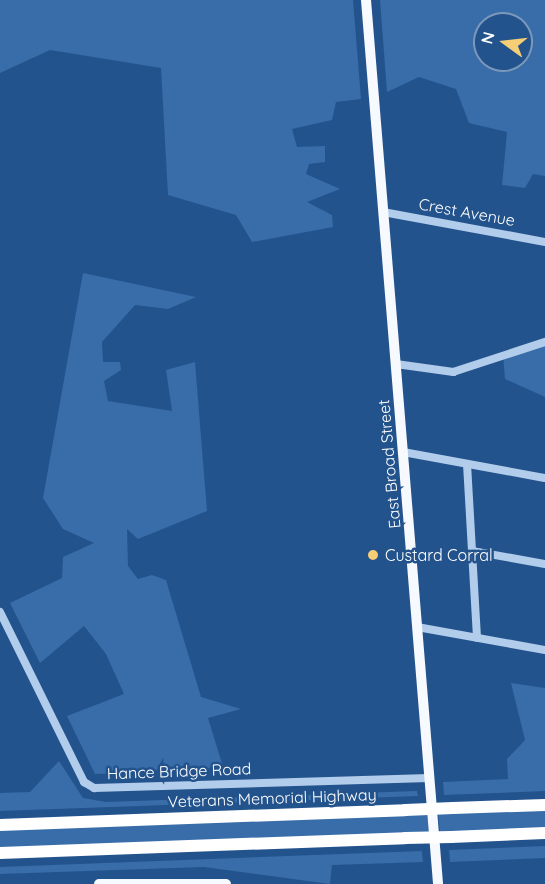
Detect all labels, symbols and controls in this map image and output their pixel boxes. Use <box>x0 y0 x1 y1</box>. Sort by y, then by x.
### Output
north arrow <box>473 12 533 72</box>
text: N <box>476 30 499 46</box>
street label: Crest Avenue <box>417 194 517 230</box>
street label: East Broad Street <box>374 399 404 529</box>
place label: Custard Corral <box>385 545 493 565</box>
marker: Custard Corral <box>366 548 380 562</box>
street label: Hance Bridge Road <box>106 759 252 783</box>
street label: Veterans Memorial Highway <box>167 785 377 811</box>

